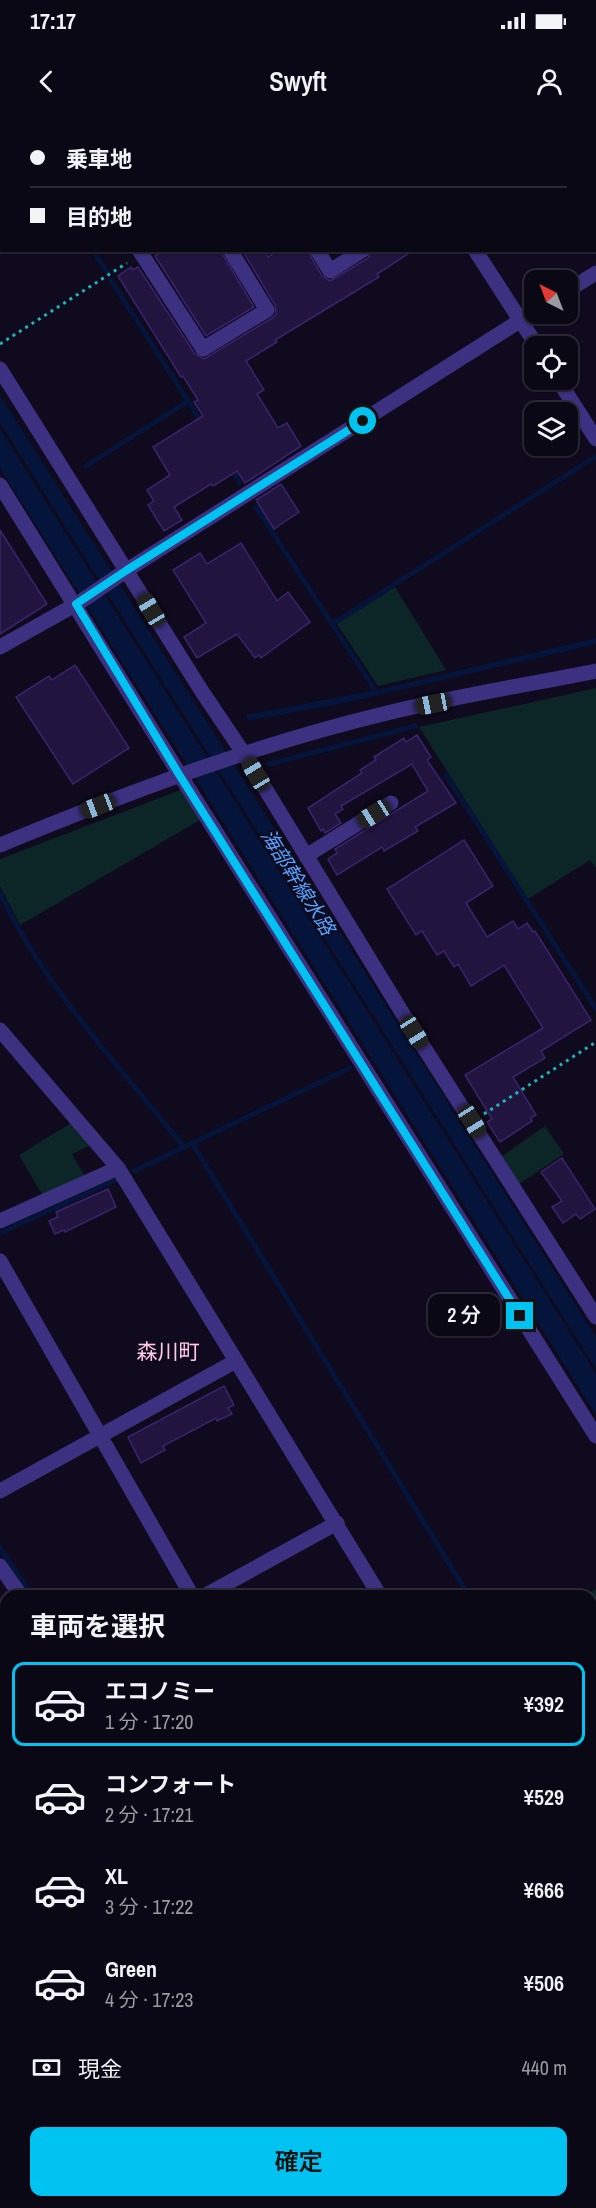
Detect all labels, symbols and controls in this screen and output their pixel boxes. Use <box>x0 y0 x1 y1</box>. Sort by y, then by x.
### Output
text: 17:17 <box>30 6 76 36</box>
text: Swyft <box>269 63 327 99</box>
icon: back <box>30 65 63 98</box>
icon: person <box>533 65 566 98</box>
text: 乗車地 <box>66 144 132 174</box>
text: 目的地 <box>66 202 132 232</box>
north arrow <box>524 270 578 324</box>
map controls <box>524 270 578 456</box>
button: locate <box>524 336 578 390</box>
button: layers <box>524 402 578 456</box>
route start <box>349 407 376 434</box>
car <box>134 590 168 630</box>
car <box>414 692 452 716</box>
car <box>239 754 273 794</box>
car <box>78 791 118 821</box>
car <box>354 797 394 831</box>
water label: 海部幹線水路 <box>255 824 343 941</box>
car <box>397 1012 431 1052</box>
car <box>455 1101 489 1141</box>
callout: 2 分 <box>427 1295 499 1337</box>
text: 2 分 <box>447 1301 481 1328</box>
route end <box>506 1302 533 1329</box>
district label: 森川町 <box>137 1337 200 1366</box>
text: 車両を選択 <box>30 1608 165 1644</box>
text: エコノミー <box>105 1676 215 1706</box>
icon: car <box>33 1677 87 1731</box>
text: ¥392 <box>524 1689 564 1719</box>
text: 1 分 · 17:20 <box>105 1708 193 1735</box>
text: コンフォート <box>105 1769 236 1799</box>
icon: car <box>33 1770 87 1824</box>
text: ¥529 <box>524 1782 564 1812</box>
text: 2 分 · 17:21 <box>105 1801 193 1828</box>
text: XL <box>105 1861 128 1891</box>
icon: car <box>33 1863 87 1917</box>
text: ¥666 <box>524 1875 564 1905</box>
text: 3 分 · 17:22 <box>105 1893 193 1920</box>
text: Green <box>105 1954 157 1984</box>
icon: car <box>33 1956 87 2010</box>
text: ¥506 <box>524 1968 564 1998</box>
text: 4 分 · 17:23 <box>105 1986 193 2013</box>
icon: cash <box>30 2051 63 2084</box>
text: 現金 <box>78 2054 122 2084</box>
text: 440 m <box>521 2054 567 2081</box>
button: 確定 <box>30 2127 567 2196</box>

